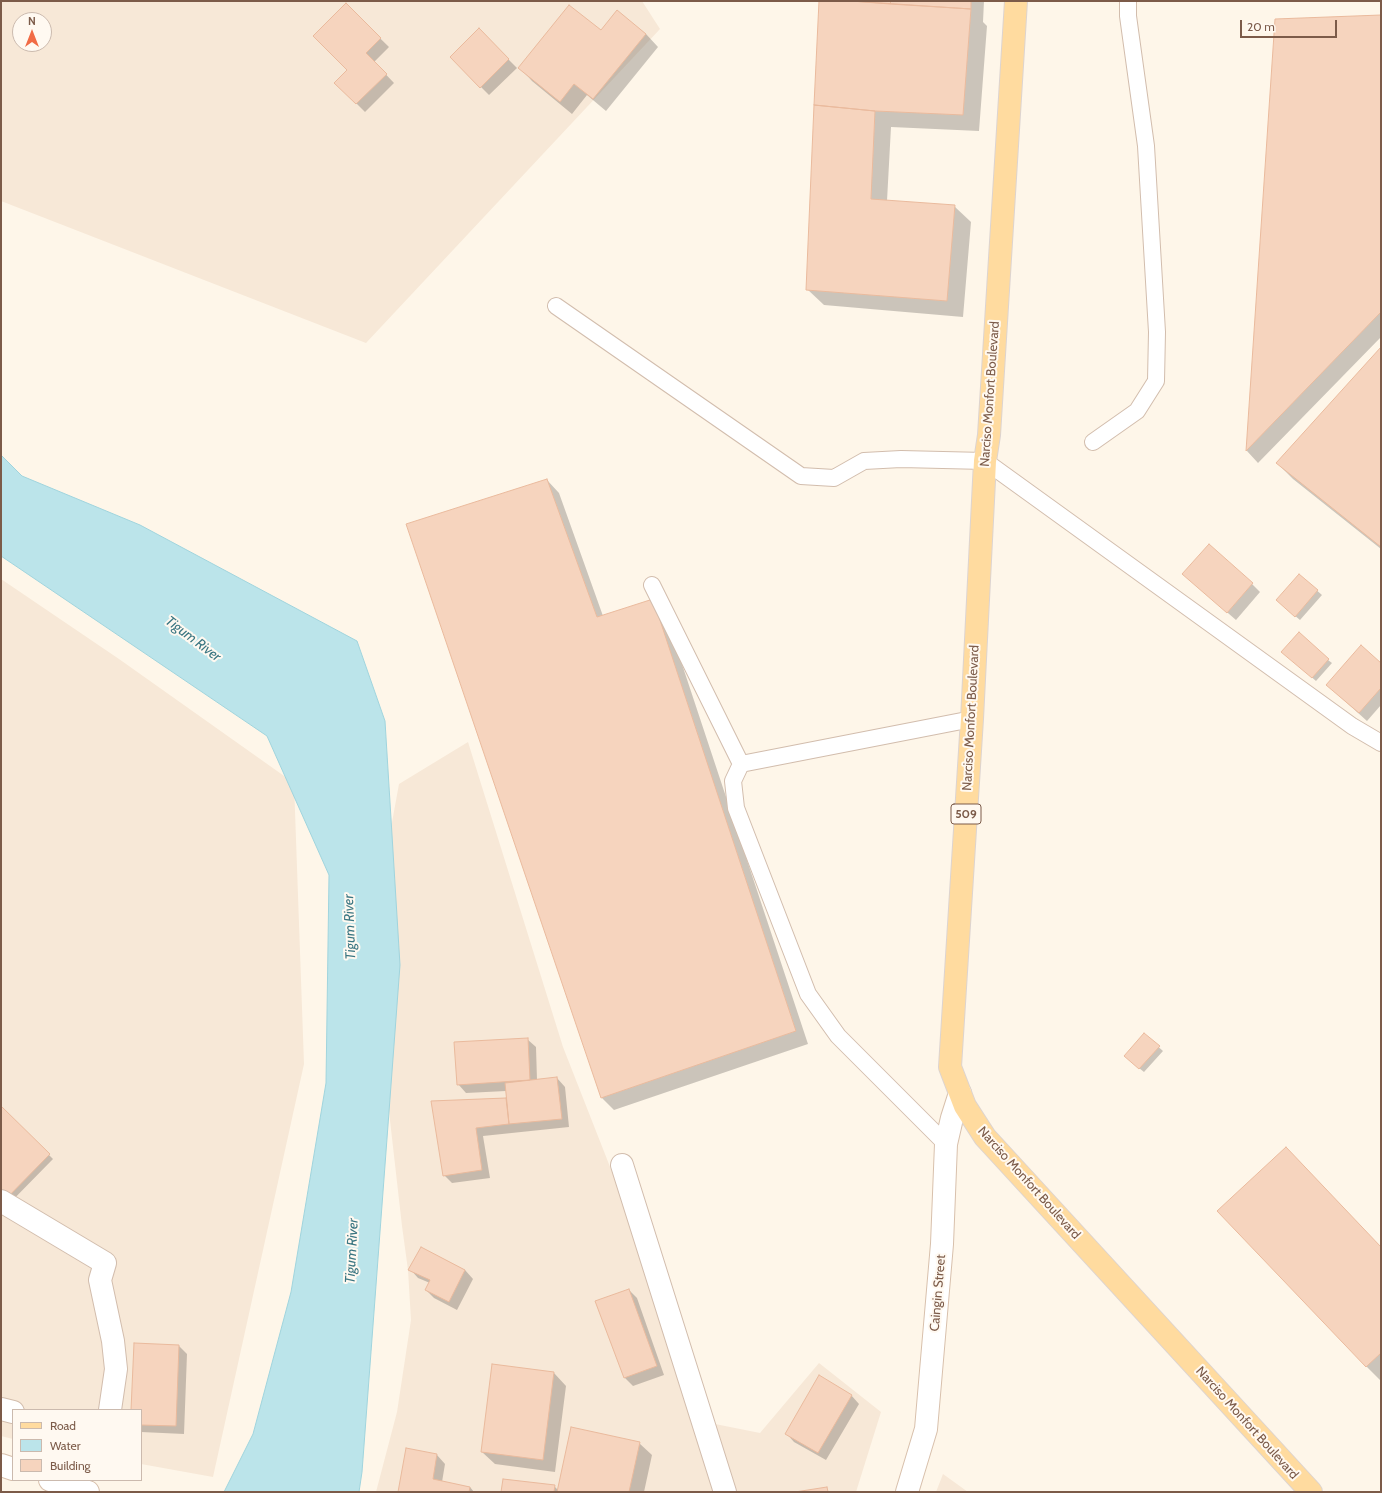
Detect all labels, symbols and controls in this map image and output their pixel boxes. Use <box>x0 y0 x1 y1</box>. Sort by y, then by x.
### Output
north arrow <box>12 12 52 52</box>
scale bar <box>1242 12 1339 38</box>
text: N <box>28 14 36 28</box>
text: 20 m <box>1247 19 1275 34</box>
street label: Narciso Monfort Boulevard <box>977 321 1003 467</box>
water label: Tigum River <box>162 613 224 665</box>
street label: Narciso Monfort Boulevard <box>959 645 983 791</box>
road number: 509 <box>951 804 981 824</box>
water label: Tigum River <box>340 894 360 960</box>
street label: Narciso Monfort Boulevard <box>974 1124 1084 1242</box>
water label: Tigum River <box>342 1218 362 1284</box>
street label: Caingin Street <box>927 1254 949 1332</box>
street label: Narciso Monfort Boulevard <box>1192 1364 1302 1482</box>
legend <box>12 1409 142 1481</box>
text: Road <box>50 1418 76 1433</box>
text: Water <box>50 1438 80 1453</box>
text: Building <box>50 1458 91 1473</box>

